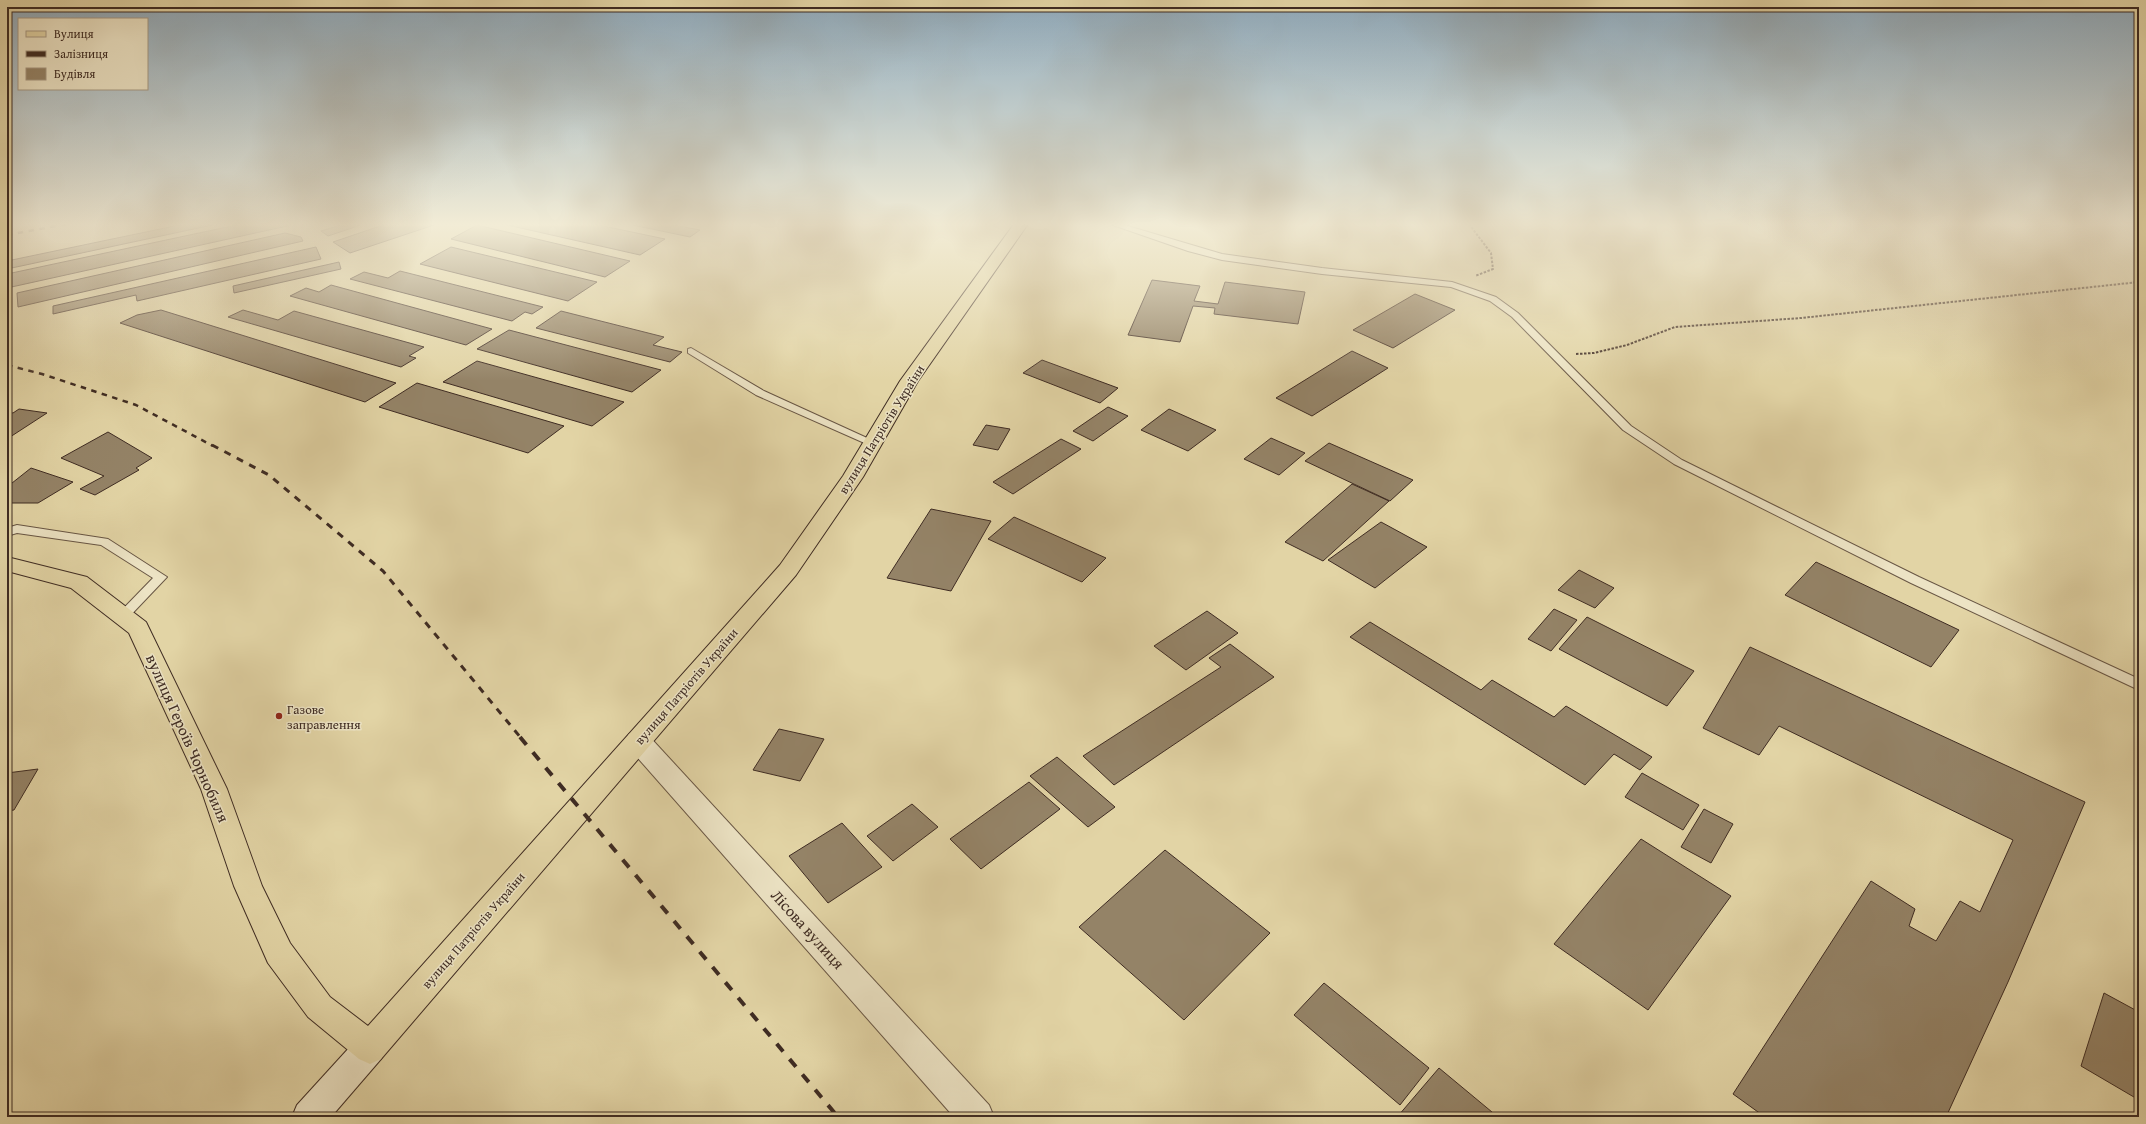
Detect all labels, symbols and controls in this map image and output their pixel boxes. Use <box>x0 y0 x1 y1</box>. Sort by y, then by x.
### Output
legend <box>18 18 148 90</box>
text: Вулиця <box>54 25 94 42</box>
text: Залізниця <box>54 45 108 62</box>
text: Будівля <box>54 65 95 82</box>
street label: вулиця Патріотів України <box>834 361 929 498</box>
street label: вулиця Патріотів України <box>630 624 743 749</box>
street label: вулиця Героїв Чорнобиля <box>140 650 236 826</box>
place label: Газове заправлення <box>287 700 361 734</box>
marker: Газове заправлення <box>274 711 284 721</box>
street label: вулиця Патріотів України <box>417 868 530 993</box>
street label: Лісова вулиця <box>766 884 850 974</box>

